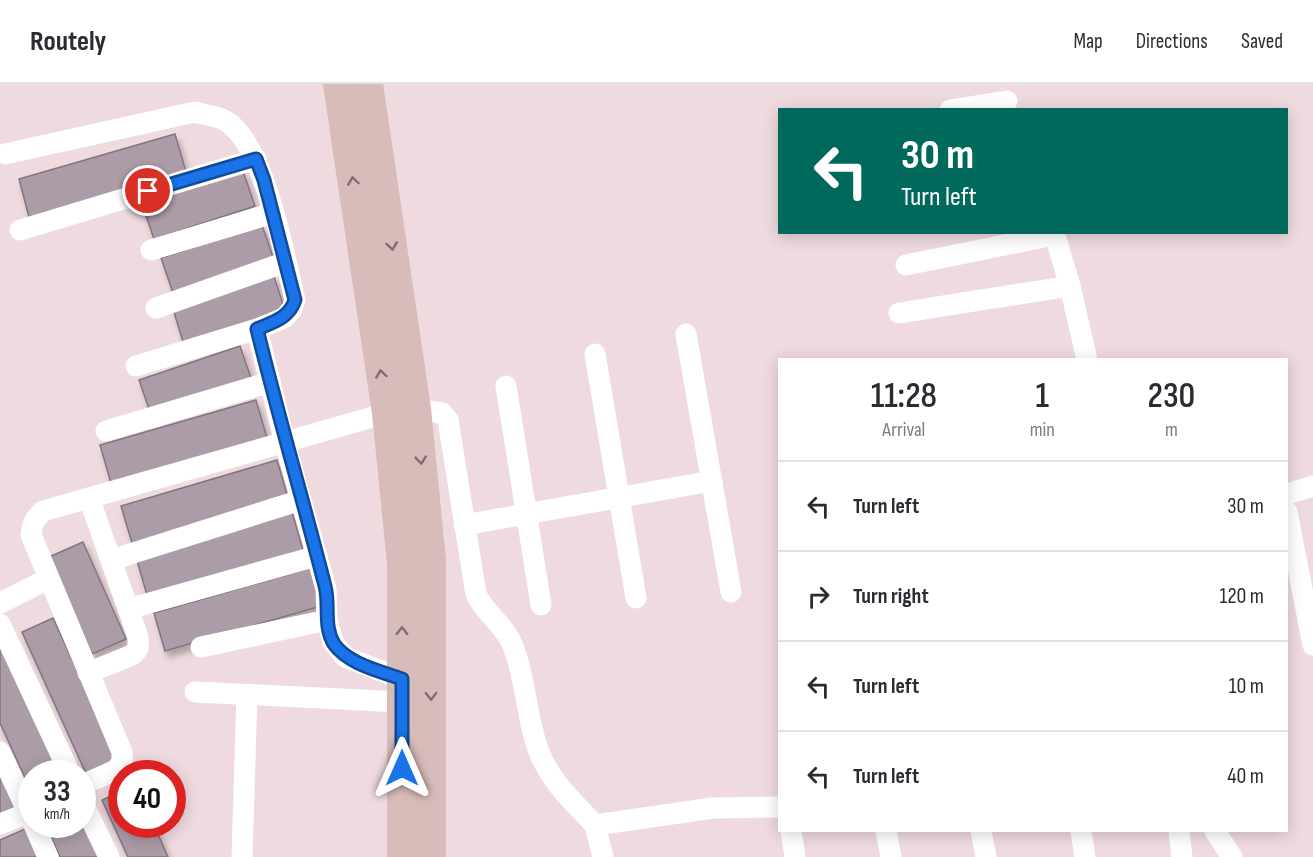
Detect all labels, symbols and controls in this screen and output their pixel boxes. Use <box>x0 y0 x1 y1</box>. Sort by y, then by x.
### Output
text: Routely <box>30 25 106 58</box>
text: Map <box>1073 29 1103 54</box>
text: Directions <box>1136 29 1208 54</box>
text: Saved <box>1241 29 1283 54</box>
text: 30 m <box>901 130 974 181</box>
icon: left <box>802 132 880 210</box>
pin <box>122 165 173 216</box>
icon: arrive <box>131 174 164 207</box>
one-way arrow <box>348 176 360 185</box>
text: Turn left <box>901 181 977 213</box>
one-way arrow <box>386 241 398 250</box>
one-way arrow <box>376 369 388 378</box>
text: 11:28 <box>871 375 937 418</box>
text: 1 <box>1036 375 1049 418</box>
text: 230 <box>1148 375 1195 418</box>
text: Arrival <box>882 418 925 442</box>
text: min <box>1030 418 1055 442</box>
text: m <box>1165 418 1178 442</box>
one-way arrow <box>414 455 427 464</box>
icon: left <box>802 490 835 523</box>
text: Turn left <box>853 493 919 520</box>
text: 30 m <box>1227 493 1264 520</box>
icon: right <box>802 580 835 613</box>
text: Turn right <box>853 583 929 610</box>
text: 120 m <box>1220 583 1264 610</box>
one-way arrow <box>396 626 408 635</box>
icon: left <box>802 670 835 703</box>
text: Turn left <box>853 673 919 700</box>
text: 10 m <box>1229 673 1264 700</box>
one-way arrow <box>425 692 437 701</box>
position arrow <box>370 736 434 800</box>
speed limit sign: 40 <box>108 760 186 838</box>
icon: left <box>802 760 835 793</box>
text: Turn left <box>853 763 919 790</box>
text: 40 m <box>1227 763 1264 790</box>
text: 33 <box>44 774 70 810</box>
text: km/h <box>44 805 70 824</box>

